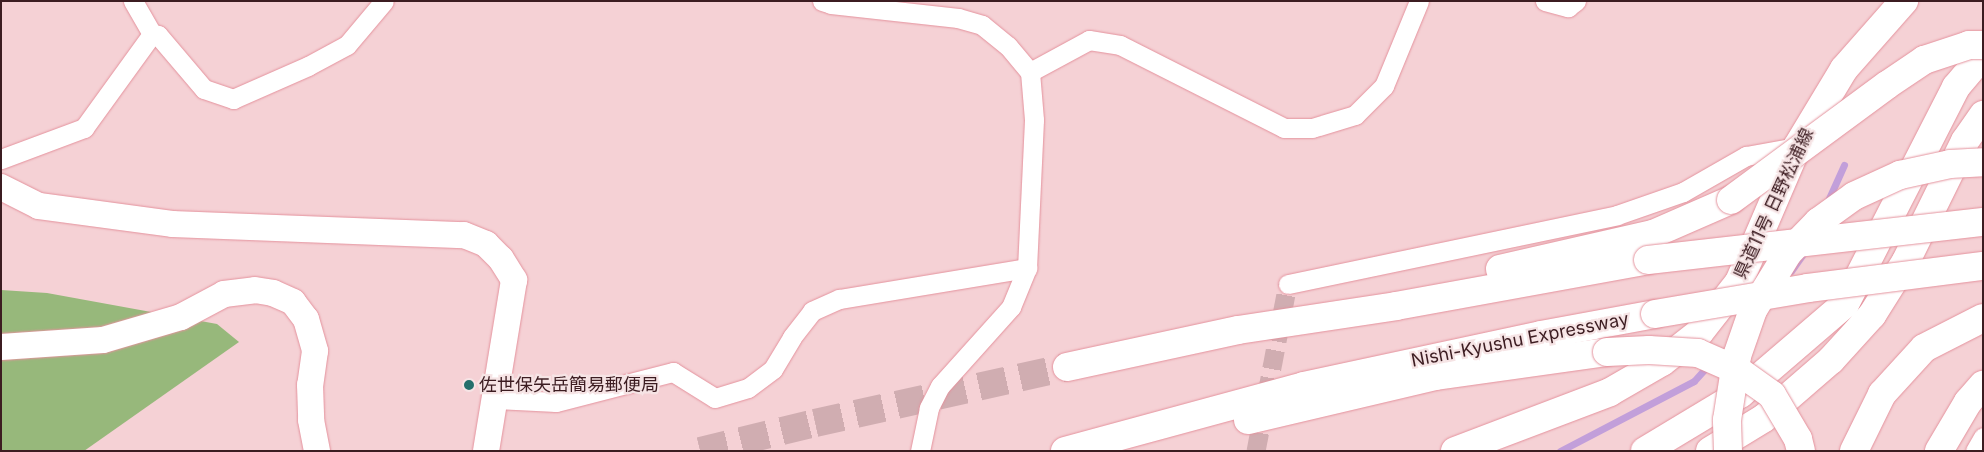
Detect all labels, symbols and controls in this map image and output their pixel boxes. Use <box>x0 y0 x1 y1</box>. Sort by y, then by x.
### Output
street label: 県道11号 日野松浦線 <box>1730 125 1818 283</box>
street label: Nishi-Kyushu Expressway <box>1409 308 1631 372</box>
place label: 佐世保矢岳簡易郵便局 <box>479 374 659 396</box>
marker: 佐世保矢岳簡易郵便局 <box>463 379 475 391</box>

